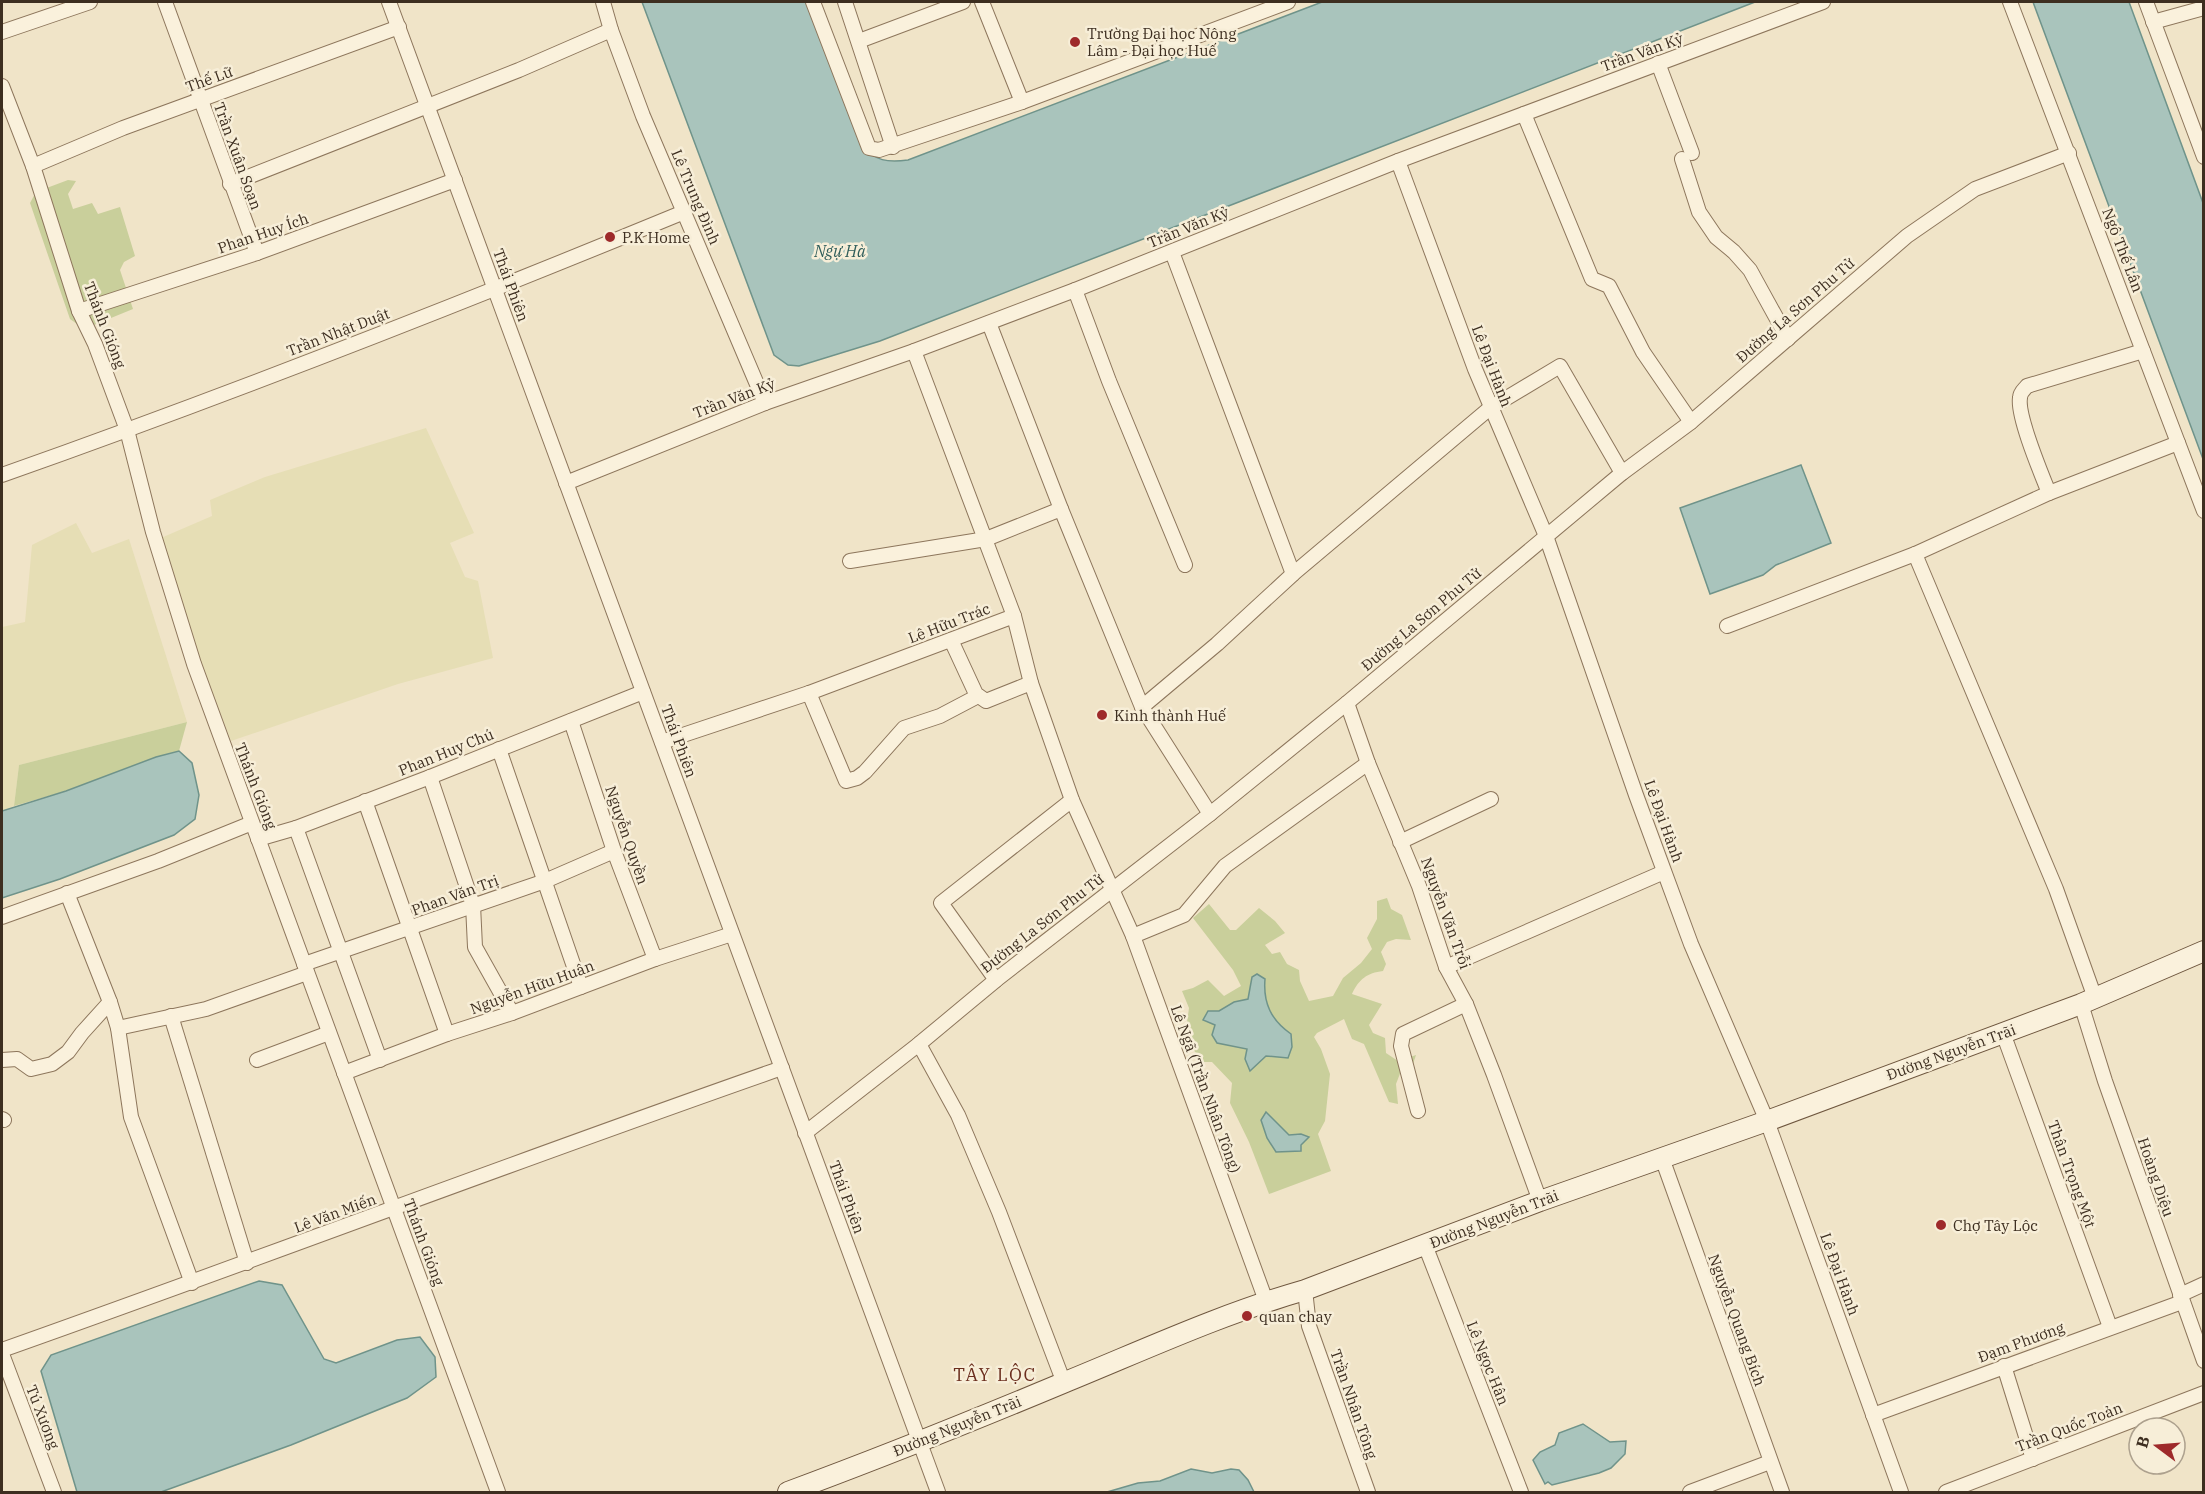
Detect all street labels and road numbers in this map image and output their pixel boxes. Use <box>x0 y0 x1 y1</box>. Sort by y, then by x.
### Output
street label: Trần Văn Kỷ <box>1598 28 1686 76</box>
street label: Thế Lữ <box>183 61 236 96</box>
street label: Trần Xuân Soạn <box>210 100 266 213</box>
street label: Lê Trung Đình <box>667 146 725 248</box>
street label: Trần Văn Kỷ <box>1145 202 1231 252</box>
street label: Ngô Thế Lân <box>2098 205 2148 295</box>
street label: Phan Huy Ích <box>215 209 311 257</box>
street label: Thái Phiên <box>489 246 533 325</box>
street label: Đường La Sơn Phu Tử <box>1732 253 1859 367</box>
street label: Thánh Gióng <box>80 279 130 371</box>
street label: Trần Nhật Duật <box>284 304 392 360</box>
street label: Lê Đại Hành <box>1468 322 1516 410</box>
street label: Trần Văn Kỷ <box>690 374 778 422</box>
street label: Đường La Sơn Phu Tử <box>1357 563 1485 675</box>
street label: Lê Hữu Trác <box>905 599 993 647</box>
street label: Thái Phiên <box>657 702 701 781</box>
street label: Phan Huy Chú <box>396 724 496 780</box>
street label: Thánh Gióng <box>231 740 281 832</box>
street label: Lê Đại Hành <box>1640 777 1688 865</box>
street label: Nguyễn Quyền <box>601 783 653 887</box>
street label: Nguyễn Văn Trỗi <box>1417 855 1475 972</box>
street label: Đường La Sơn Phu Tử <box>977 869 1108 977</box>
street label: Phan Văn Trị <box>409 870 501 920</box>
street label: Nguyễn Hữu Huân <box>467 956 597 1018</box>
street label: Lê Ngã (Trần Nhân Tông) <box>1167 1002 1245 1176</box>
street label: Đường Nguyễn Trãi <box>1884 1020 2019 1084</box>
street label: Thân Trọng Một <box>2044 1118 2100 1230</box>
street label: Hoàng Diệu <box>2134 1135 2178 1219</box>
street label: Thái Phiên <box>825 1158 869 1237</box>
street label: Đường Nguyễn Trãi <box>1427 1186 1561 1252</box>
street label: Lê Văn Miến <box>291 1189 379 1237</box>
street label: Thánh Gióng <box>399 1196 449 1288</box>
street label: Lê Đại Hành <box>1816 1230 1864 1318</box>
street label: Nguyễn Quang Bích <box>1704 1251 1770 1389</box>
street label: Lê Ngọc Hân <box>1462 1318 1514 1408</box>
street label: Đạm Phương <box>1975 1318 2067 1366</box>
street label: Trần Nhân Tông <box>1326 1347 1382 1461</box>
street label: Tú Xương <box>22 1382 64 1452</box>
street label: Đường Nguyễn Trãi <box>890 1392 1024 1460</box>
street label: Trần Quốc Toản <box>2013 1398 2125 1456</box>

